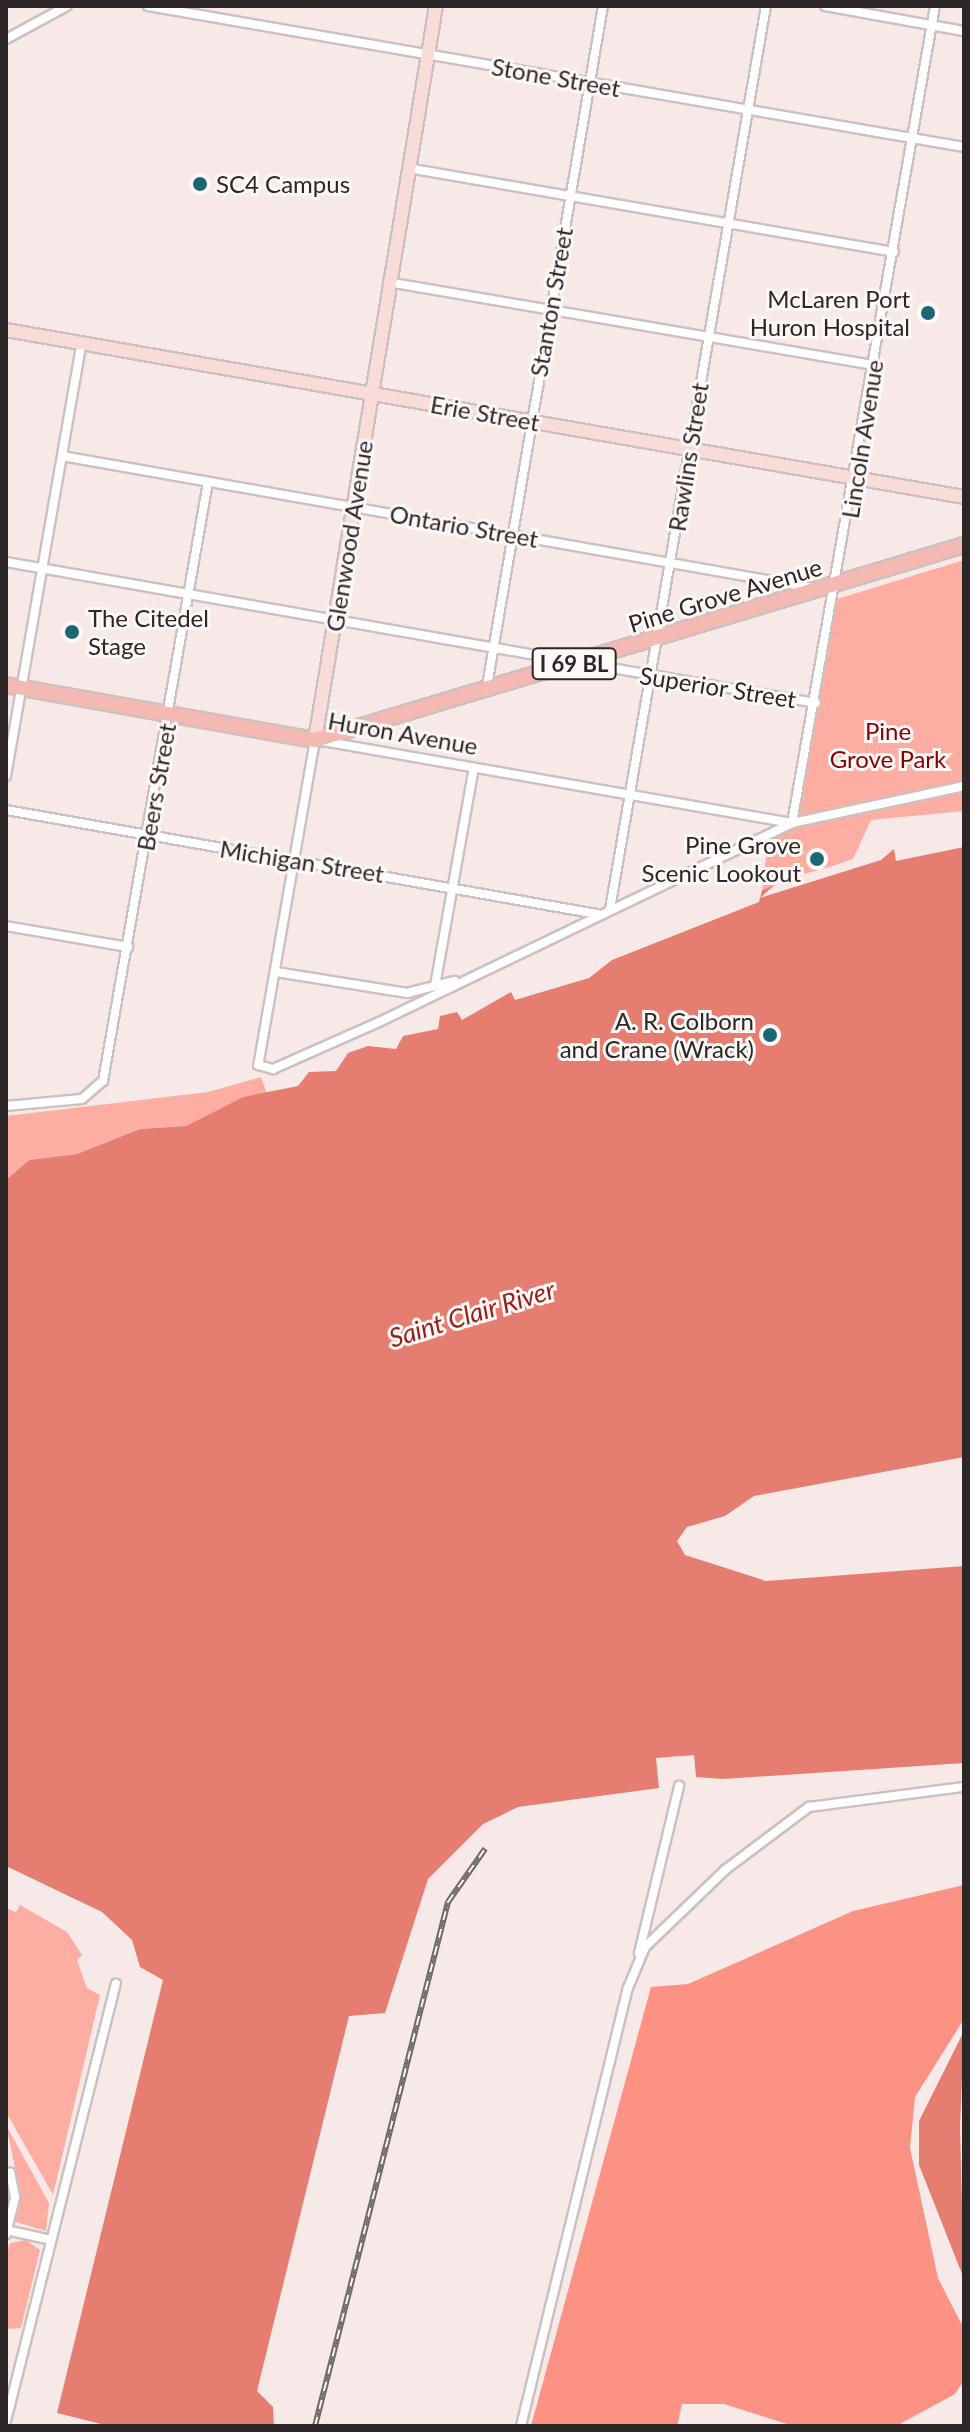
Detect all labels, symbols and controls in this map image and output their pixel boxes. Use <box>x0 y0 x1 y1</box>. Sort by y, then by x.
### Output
street label: Stone Street <box>489 52 623 102</box>
place label: SC4 Campus <box>216 170 350 198</box>
marker: SC4 Campus <box>191 175 209 193</box>
street label: Stanton Street <box>524 225 578 379</box>
place label: McLaren Port Huron Hospital <box>750 285 910 341</box>
marker: McLaren Port Huron Hospital <box>917 302 939 324</box>
street label: Lincoln Avenue <box>835 357 889 521</box>
street label: Rawlins Street <box>662 381 714 533</box>
street label: Erie Street <box>428 389 542 437</box>
street label: Glenwood Avenue <box>320 438 378 634</box>
street label: Ontario Street <box>388 499 540 553</box>
street label: Pine Grove Avenue <box>624 552 826 638</box>
place label: The Citedel Stage <box>88 604 209 660</box>
marker: The Citedel Stage <box>63 623 81 641</box>
road number: I 69 BL <box>530 646 618 682</box>
street label: Superior Street <box>637 660 799 714</box>
street label: Huron Avenue <box>325 706 481 760</box>
park label: Pine Grove Park <box>830 717 946 773</box>
street label: Beers Street <box>131 721 181 853</box>
place label: Pine Grove Scenic Lookout <box>642 831 801 887</box>
street label: Michigan Street <box>218 834 386 888</box>
marker: Pine Grove Scenic Lookout <box>808 850 826 868</box>
place label: A. R. Colborn and Crane (Wrack) <box>560 1007 754 1063</box>
marker: A. R. Colborn and Crane (Wrack) <box>761 1026 779 1044</box>
water label: Saint Clair River <box>385 1274 559 1354</box>

